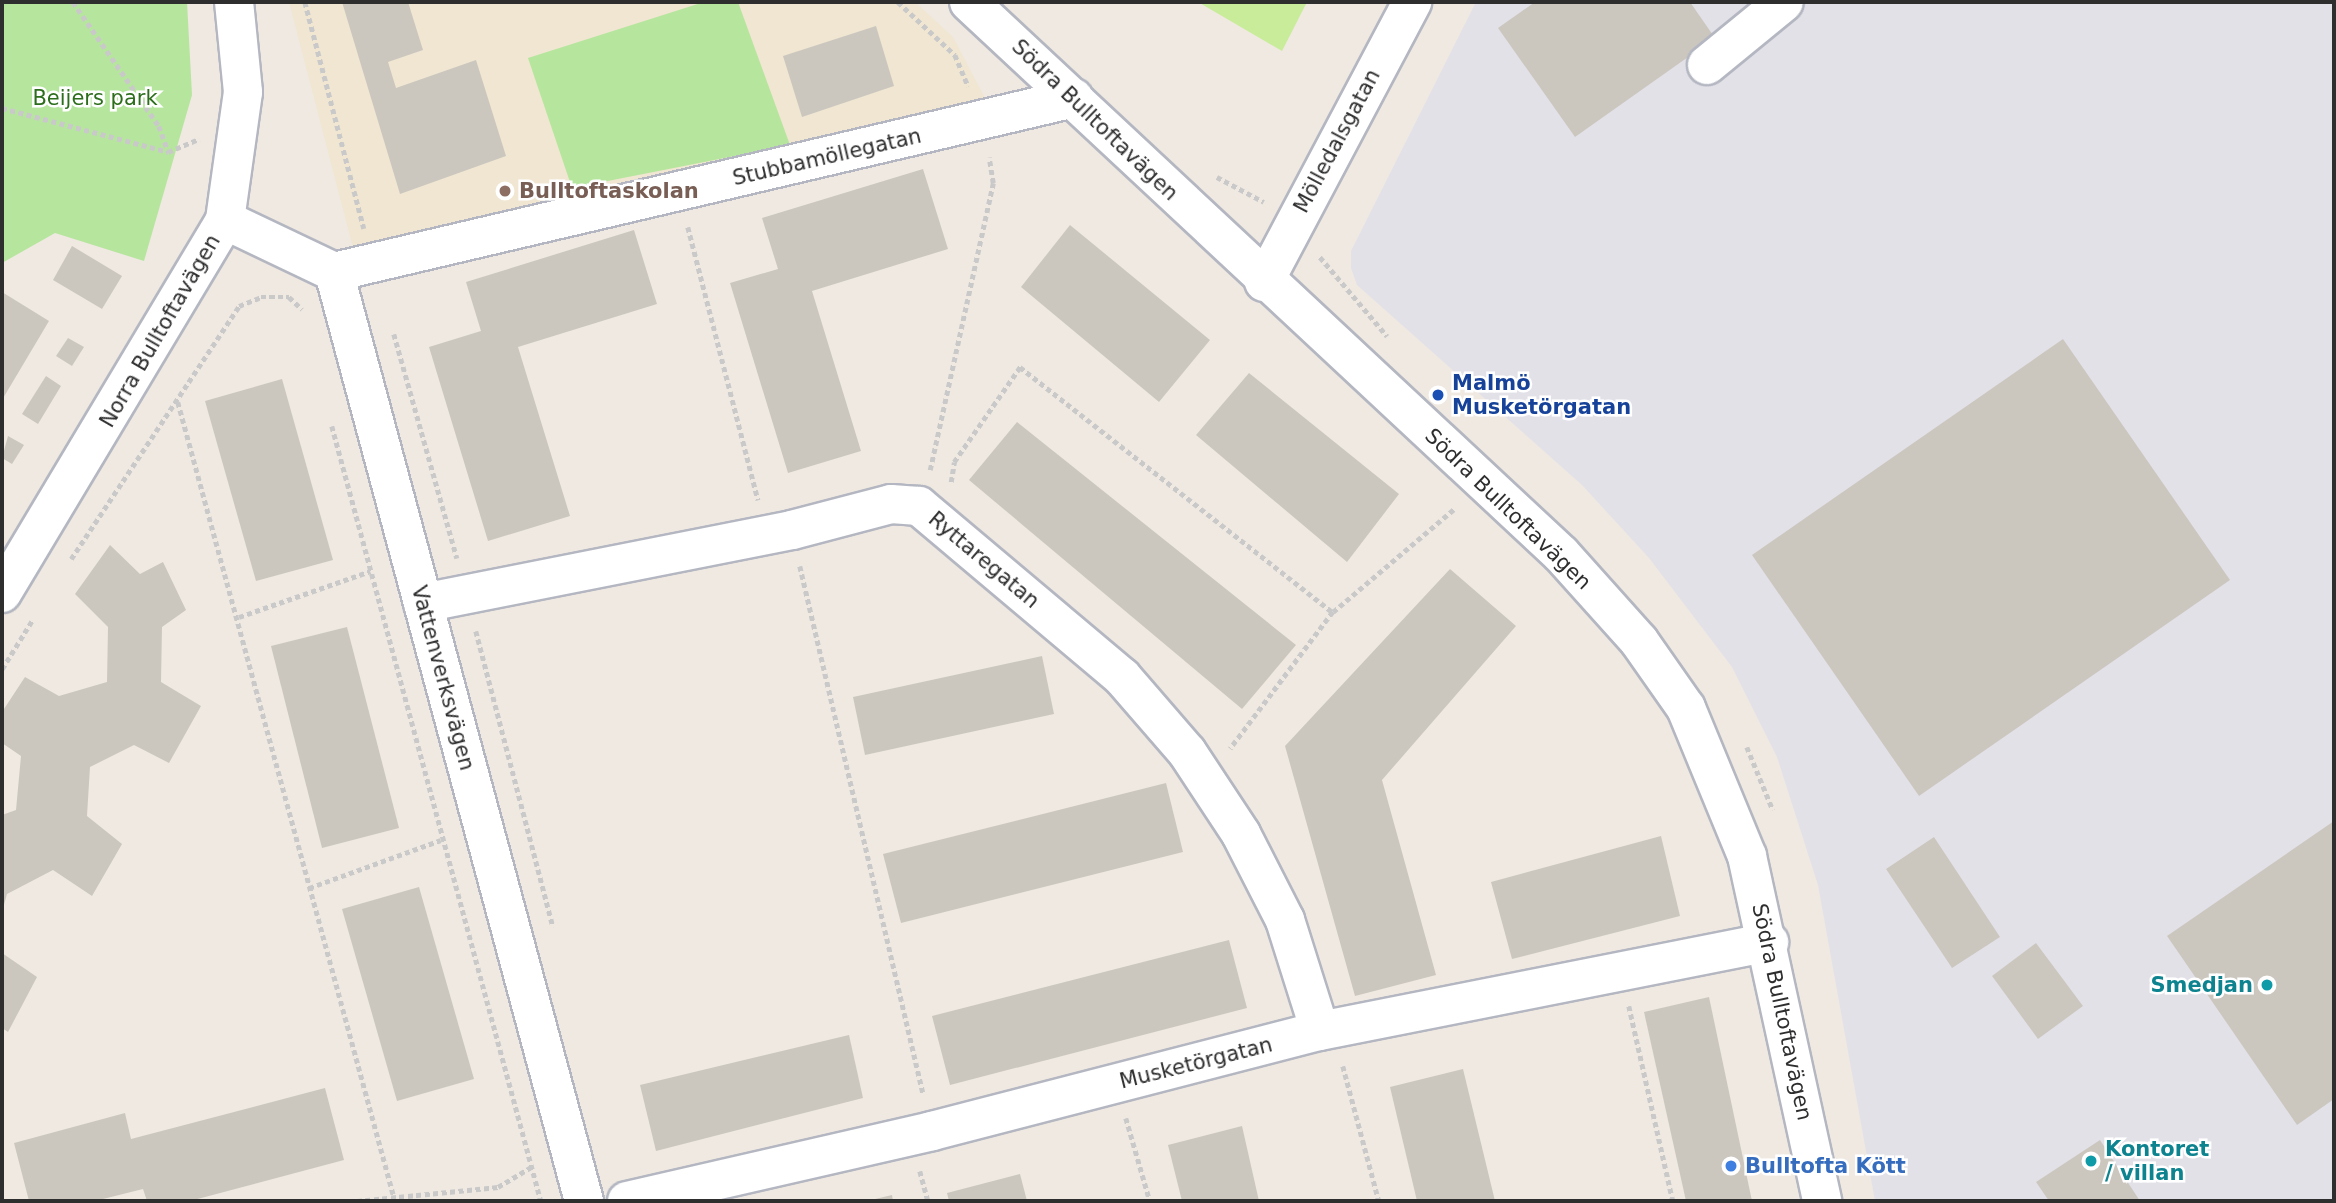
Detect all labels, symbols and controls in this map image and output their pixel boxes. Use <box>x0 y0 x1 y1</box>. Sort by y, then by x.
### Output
street label: Södra Bulltoftavägen <box>1007 34 1183 206</box>
street label: Mölledalsgatan <box>1289 65 1385 217</box>
park label: Beijers park <box>32 85 158 111</box>
street label: Stubbamöllegatan <box>730 123 924 191</box>
place label: Bulltoftaskolan <box>519 178 699 204</box>
marker: Bulltoftaskolan <box>497 183 513 199</box>
street label: Norra Bulltoftavägen <box>94 230 226 432</box>
place label: Malmö Musketörgatan <box>1452 370 1631 420</box>
marker: Malmö Musketörgatan <box>1430 387 1446 403</box>
street label: Södra Bulltoftavägen <box>1420 423 1596 595</box>
street label: Ryttaregatan <box>923 506 1045 614</box>
street label: Vattenverksvägen <box>406 583 480 773</box>
street label: Södra Bulltoftavägen <box>1747 901 1817 1123</box>
place label: Smedjan <box>2150 972 2253 998</box>
marker: Smedjan <box>2259 977 2275 993</box>
street label: Musketörgatan <box>1117 1032 1275 1094</box>
place label: Kontoret / villan <box>2105 1136 2209 1186</box>
place label: Bulltofta Kött <box>1745 1153 1906 1179</box>
marker: Kontoret / villan <box>2083 1153 2099 1169</box>
marker: Bulltofta Kött <box>1723 1158 1739 1174</box>

